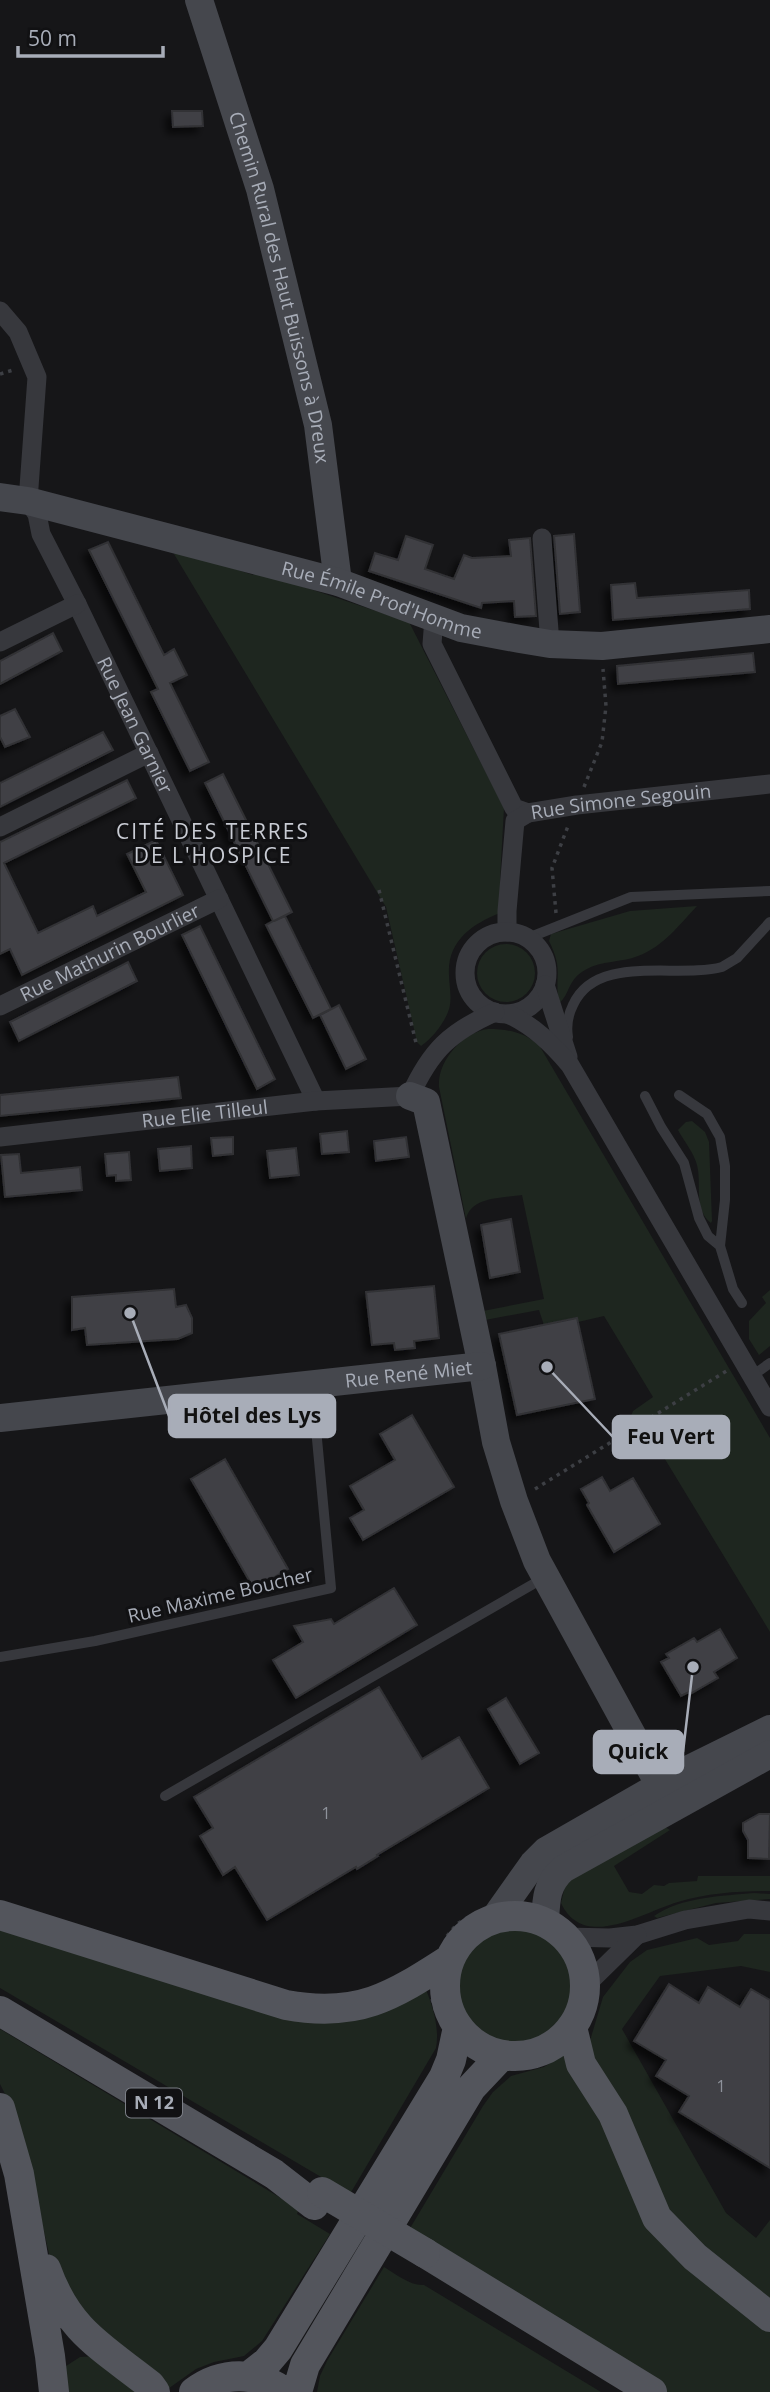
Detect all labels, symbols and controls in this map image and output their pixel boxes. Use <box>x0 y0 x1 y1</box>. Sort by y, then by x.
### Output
scale bar <box>18 14 163 58</box>
text: 50 m <box>28 24 77 52</box>
street label: Chemin Rural des Haut Buissons à Dreux <box>223 108 336 465</box>
street label: Rue Émile Prod'Homme <box>279 555 484 645</box>
street label: Rue Jean Garnier <box>91 652 179 798</box>
street label: Rue Simone Segouin <box>529 777 712 825</box>
district label: CITÉ DES TERRES DE L'HOSPICE <box>116 817 310 869</box>
street label: Rue Mathurin Bourlier <box>15 897 204 1007</box>
street label: Rue Elie Tilleul <box>140 1094 269 1134</box>
street label: Rue René Miet <box>344 1354 474 1394</box>
callout: Hôtel des Lys <box>169 1395 335 1437</box>
text: Hôtel des Lys <box>183 1401 321 1429</box>
callout: Feu Vert <box>613 1416 729 1458</box>
text: Feu Vert <box>627 1422 715 1450</box>
street label: Rue Maxime Boucher <box>125 1561 315 1629</box>
callout: Quick <box>594 1731 683 1773</box>
text: Quick <box>608 1737 669 1765</box>
house number: 1 <box>321 1802 331 1824</box>
house number: 1 <box>716 2075 726 2097</box>
road number: N 12 <box>126 2088 182 2118</box>

